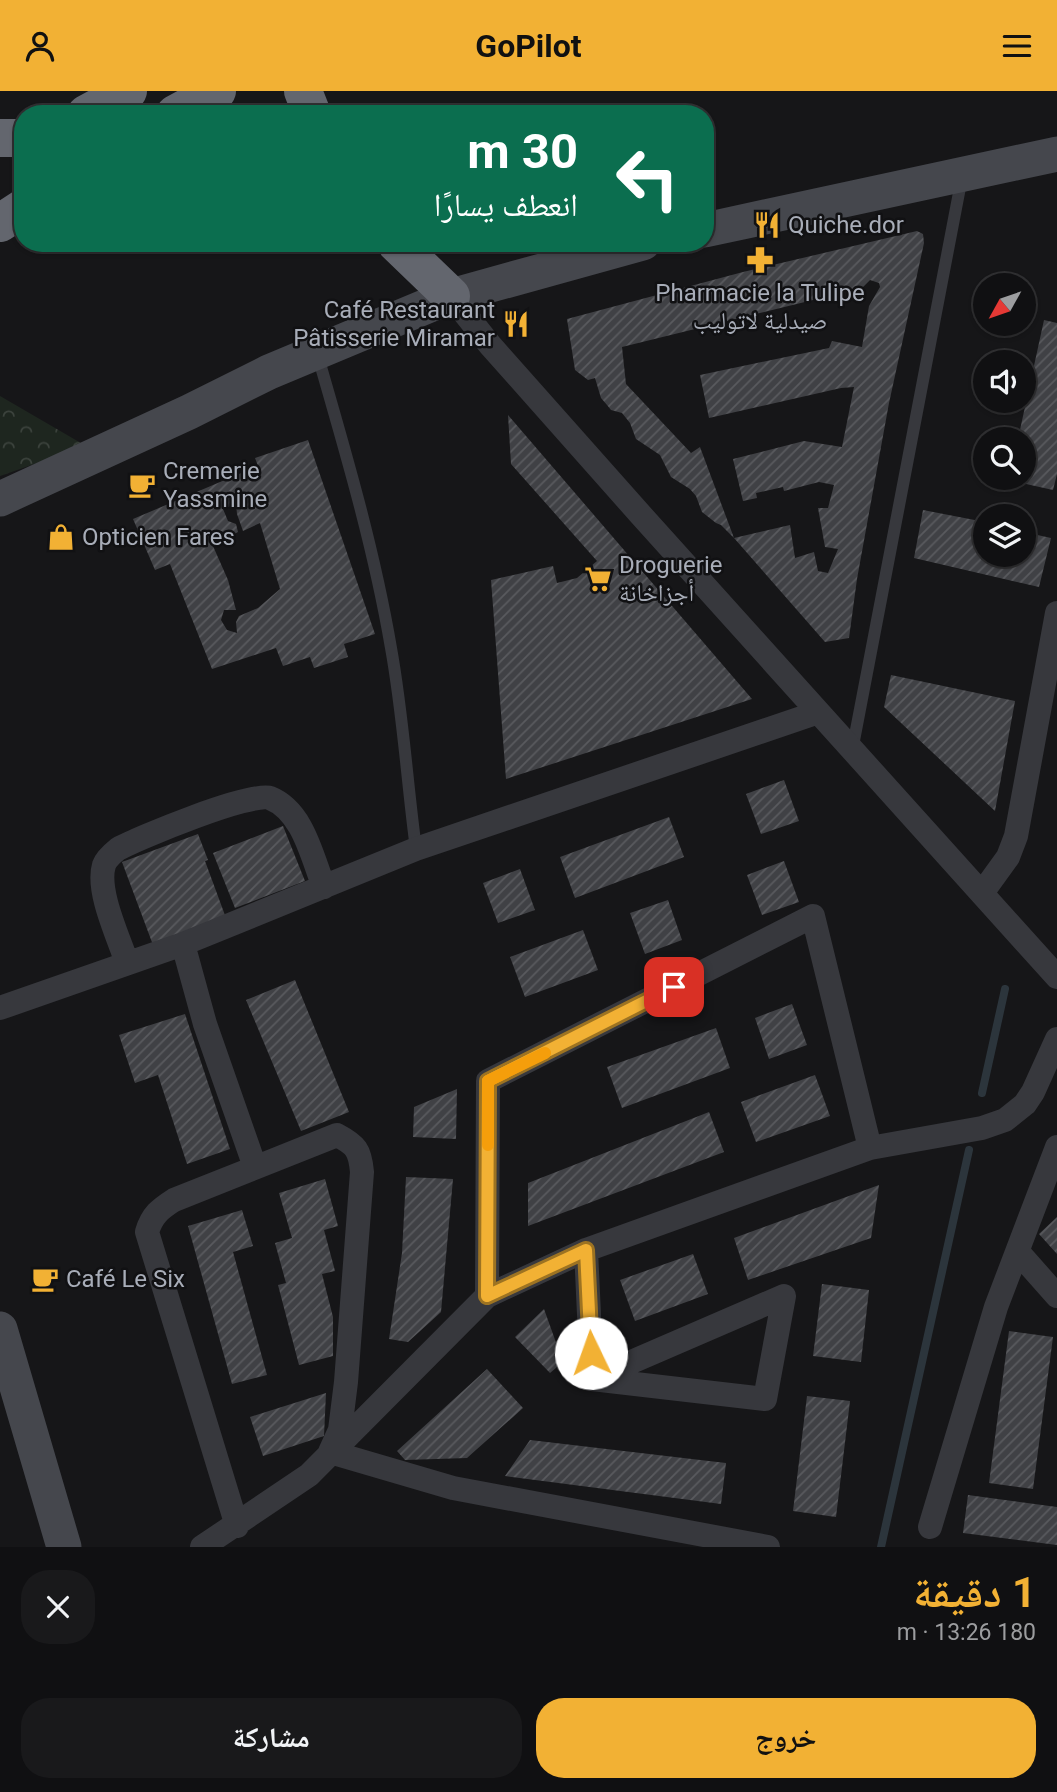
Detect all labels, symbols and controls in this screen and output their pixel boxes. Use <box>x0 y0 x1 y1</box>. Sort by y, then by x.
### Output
icon: person <box>21 27 59 65</box>
text: GoPilot <box>475 27 582 65</box>
icon: menu <box>998 27 1036 65</box>
text: 30 m <box>467 123 578 180</box>
icon: left <box>602 133 693 224</box>
text: انعطف يسارًا <box>434 186 578 224</box>
restaurant icon: Quiche.dor <box>752 210 782 240</box>
place label: Quiche.dor <box>788 211 904 239</box>
pharmacy icon: Pharmacie la Tulipe صيدلية لاتوليب <box>745 245 775 275</box>
north arrow <box>973 273 1036 336</box>
map controls <box>973 273 1036 567</box>
place label: Pharmacie la Tulipe صيدلية لاتوليب <box>655 279 865 335</box>
place label: Café Restaurant Pâtisserie Miramar <box>293 296 495 352</box>
restaurant icon: Café Restaurant Pâtisserie Miramar <box>501 309 531 339</box>
button: sound <box>973 350 1036 413</box>
button: search <box>973 427 1036 490</box>
place label: Cremerie Yassmine <box>163 457 267 513</box>
cafe icon: Cremerie Yassmine <box>127 470 157 500</box>
button: layers <box>973 504 1036 567</box>
shop icon: Opticien Fares <box>46 522 76 552</box>
place label: Opticien Fares <box>82 523 235 551</box>
place label: Droguerie أجزاخانة <box>619 551 722 607</box>
supermarket icon: Droguerie أجزاخانة <box>583 564 613 594</box>
pin <box>644 957 704 1017</box>
icon: arrive <box>655 968 693 1006</box>
cafe icon: Café Le Six <box>30 1264 60 1294</box>
place label: Café Le Six <box>66 1265 185 1293</box>
position arrow <box>554 1316 628 1390</box>
text: 1 دقيقة <box>913 1568 1036 1617</box>
button: close <box>21 1570 95 1644</box>
text: 180 m · 13:26 <box>897 1619 1036 1646</box>
button: مشاركة <box>21 1698 522 1778</box>
button: خروج <box>536 1698 1036 1778</box>

